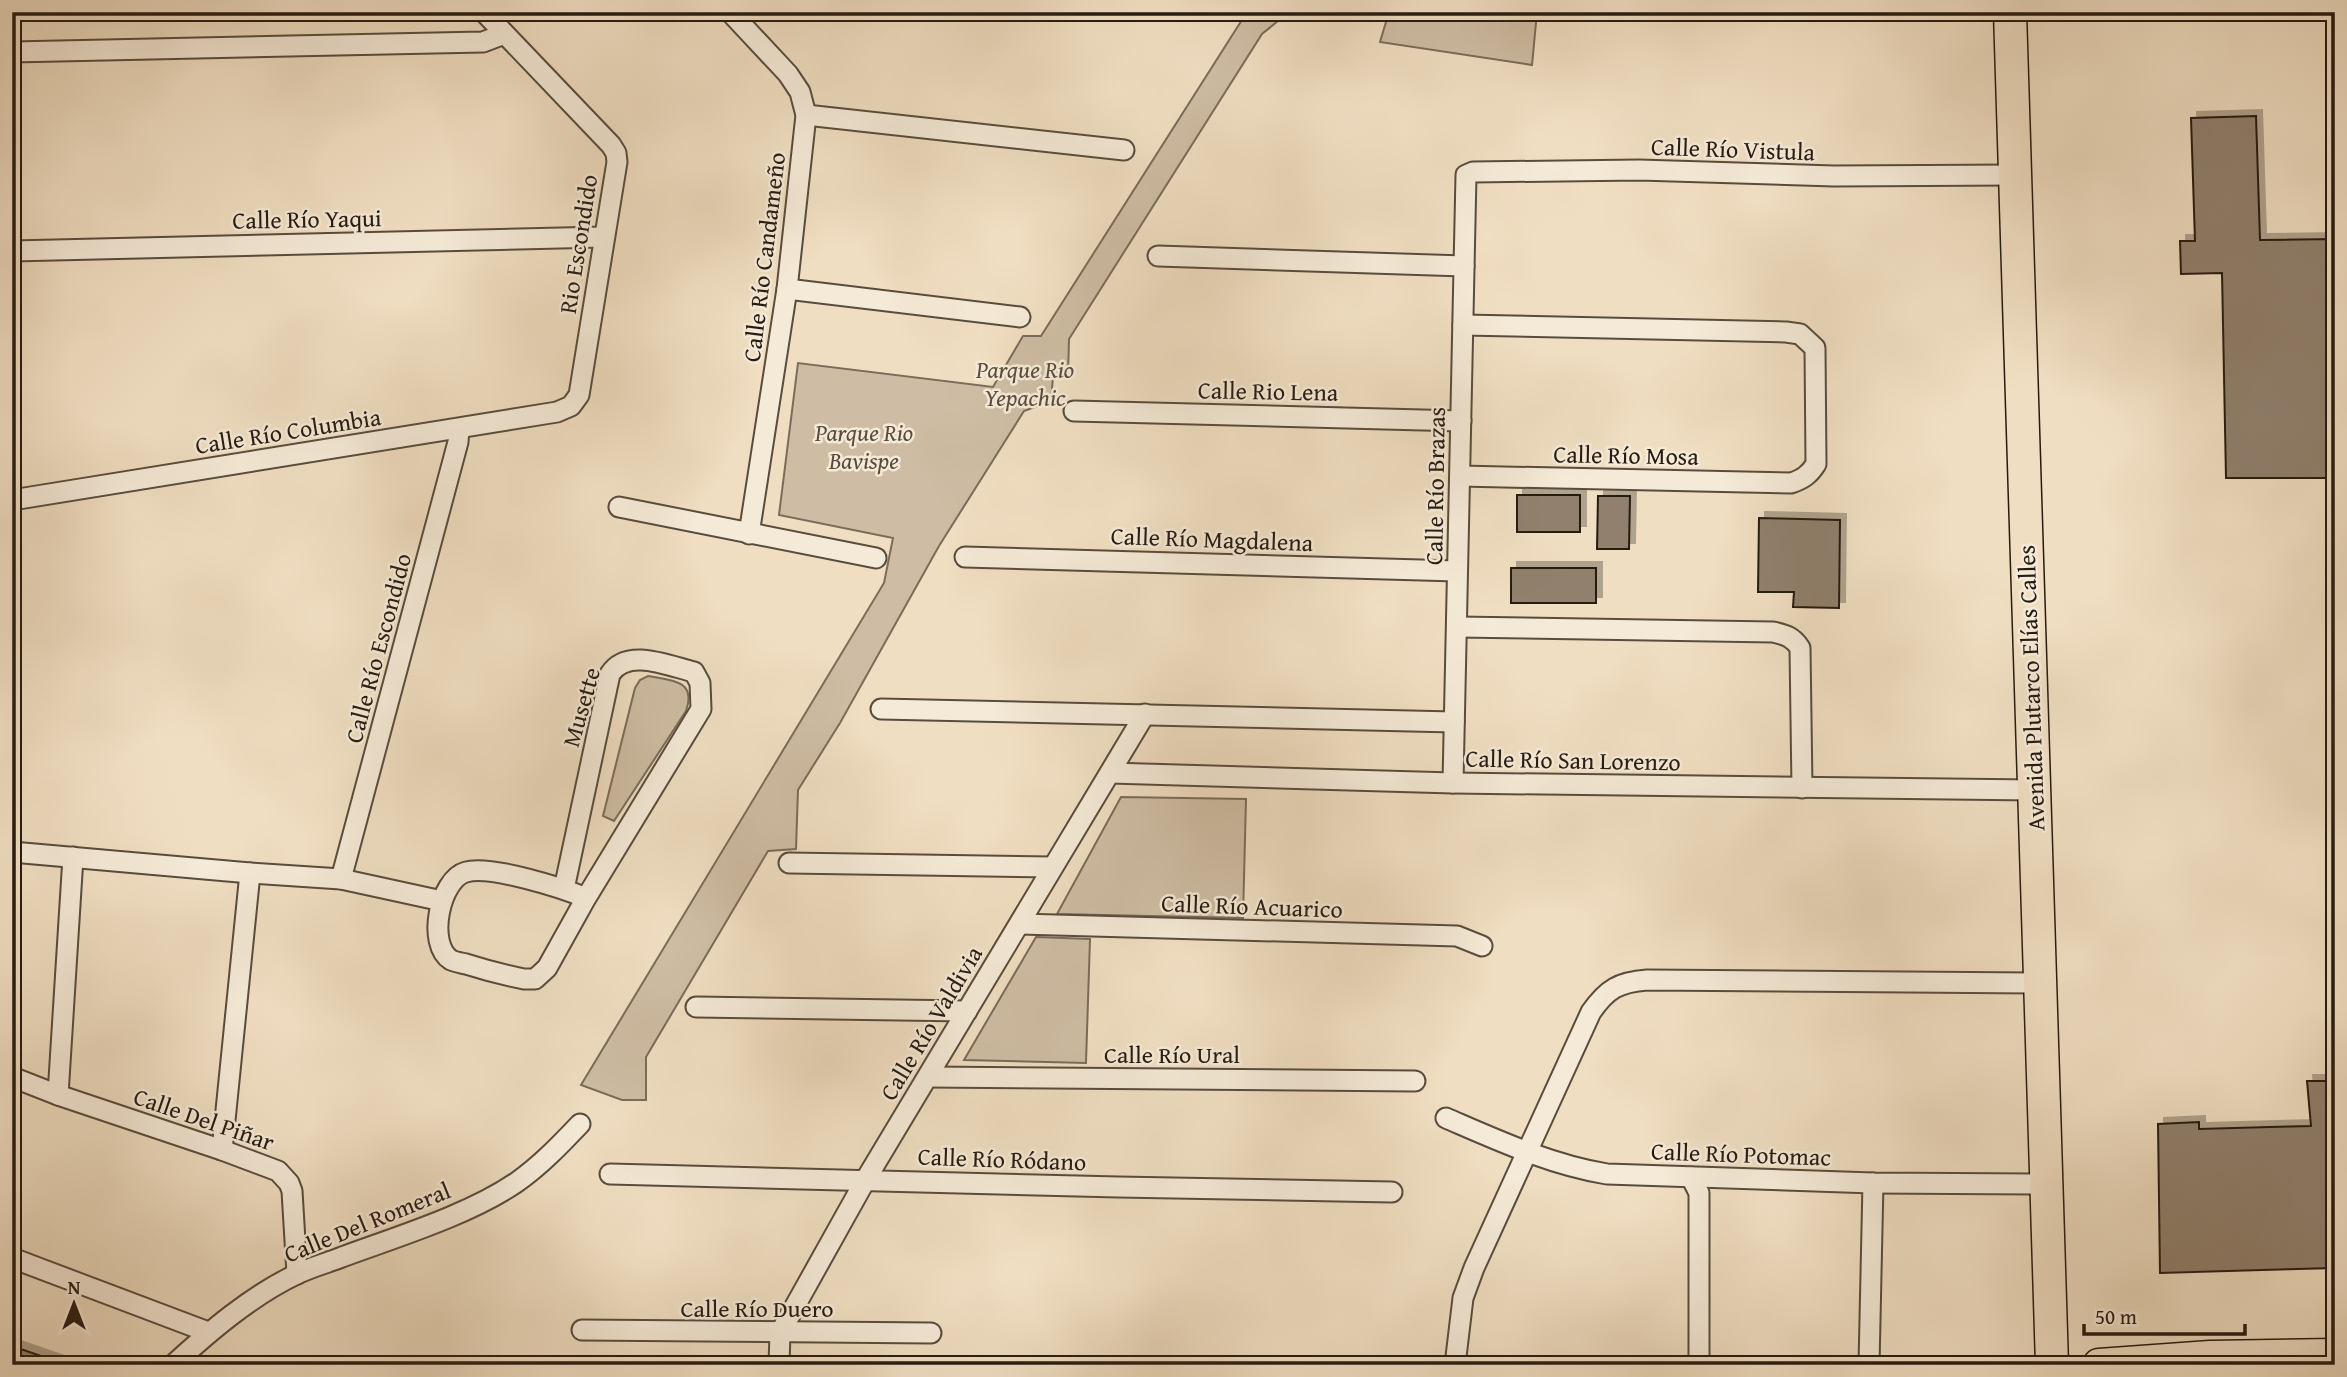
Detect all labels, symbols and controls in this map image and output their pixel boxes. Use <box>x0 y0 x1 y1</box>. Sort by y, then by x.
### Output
street label: Calle Río Vistula <box>1650 129 1816 169</box>
street label: Calle Río Candameño <box>734 150 794 364</box>
street label: Rio Escondido <box>550 172 606 316</box>
street label: Calle Río Yaqui <box>232 200 382 238</box>
park label: Parque Rio Yepachic <box>975 352 1074 415</box>
street label: Calle Rio Lena <box>1198 372 1339 410</box>
street label: Calle Río Columbia <box>193 399 384 463</box>
street label: Calle Río Brazas <box>1416 406 1454 566</box>
park label: Parque Rio Bavispe <box>814 415 913 478</box>
street label: Calle Río Mosa <box>1553 436 1700 474</box>
street label: Calle Río Magdalena <box>1110 518 1314 560</box>
street label: Avenida Plutarco Elías Calles <box>2009 544 2053 832</box>
street label: Calle Río Escondido <box>336 549 420 747</box>
street label: Musette <box>553 663 609 751</box>
street label: Calle Río San Lorenzo <box>1465 741 1681 779</box>
street label: Calle Río Acuarico <box>1161 885 1343 927</box>
street label: Calle Río Valdivia <box>871 939 991 1107</box>
street label: Calle Río Ural <box>1104 1037 1240 1072</box>
street label: Calle Del Piñar <box>129 1079 279 1159</box>
street label: Calle Río Potomac <box>1650 1133 1832 1175</box>
street label: Calle Río Ródano <box>917 1139 1087 1179</box>
street label: Calle Del Romeral <box>278 1173 456 1271</box>
north arrow <box>38 1268 108 1338</box>
text: N <box>68 1273 81 1301</box>
street label: Calle Río Duero <box>680 1291 834 1326</box>
scale bar <box>2084 1293 2246 1337</box>
text: 50 m <box>2095 1301 2137 1332</box>

